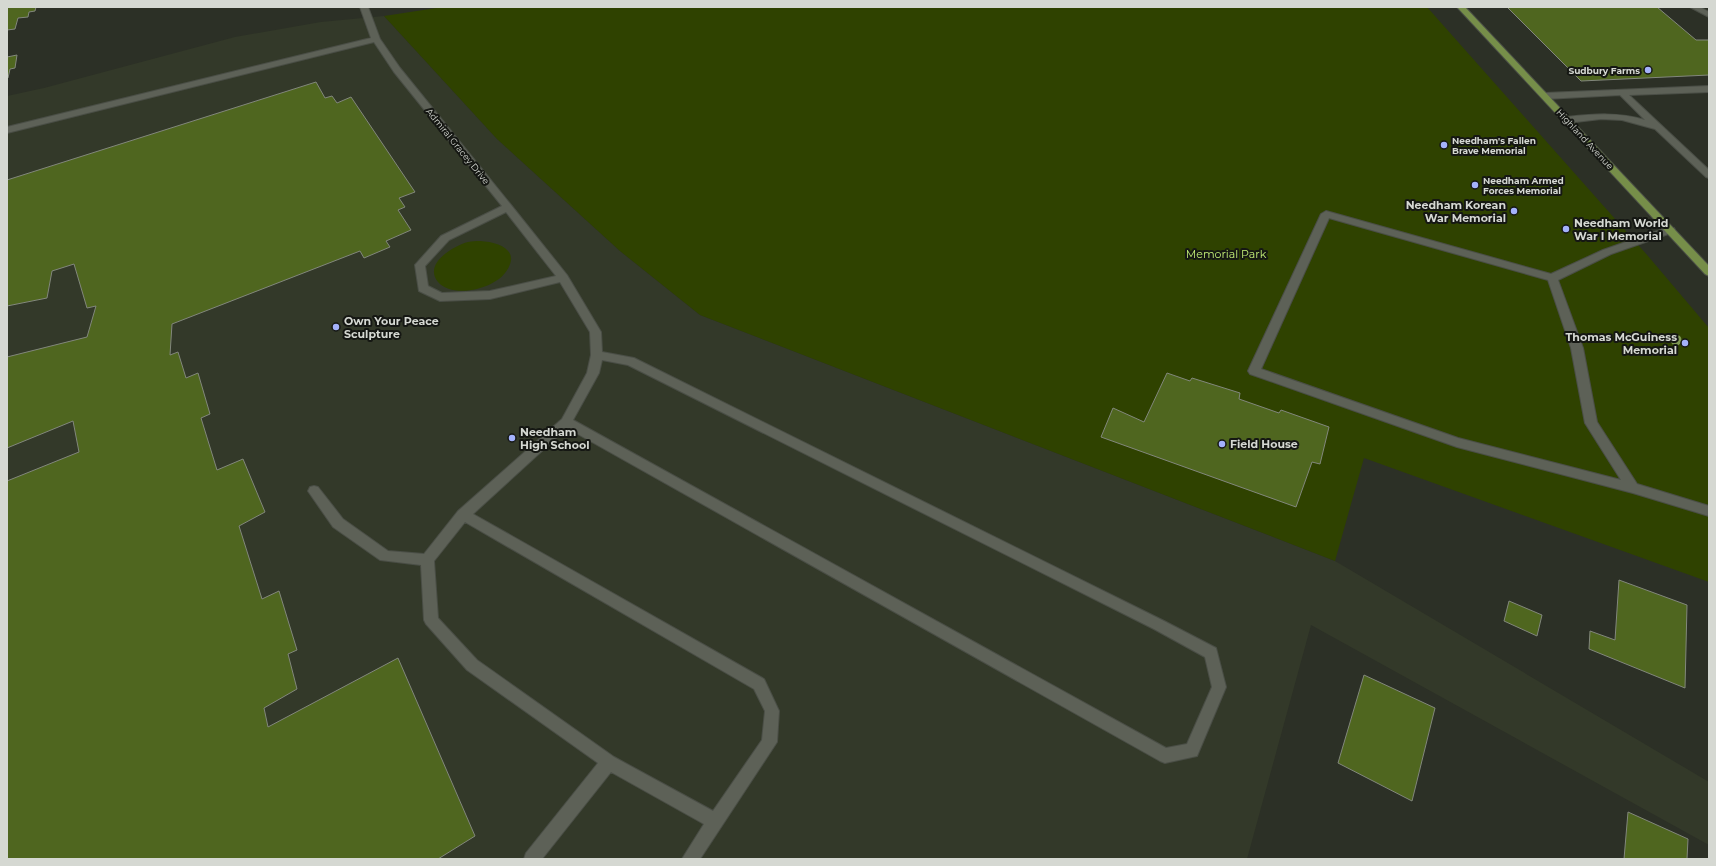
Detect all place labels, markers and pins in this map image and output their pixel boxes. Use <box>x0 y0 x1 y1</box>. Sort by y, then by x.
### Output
place label: Sudbury Farms <box>1568 65 1640 76</box>
marker: Sudbury Farms <box>1643 65 1653 75</box>
place label: Needham's Fallen Brave Memorial <box>1452 135 1536 156</box>
marker: Needham's Fallen Brave Memorial <box>1439 140 1449 150</box>
place label: Needham Armed Forces Memorial <box>1483 175 1564 196</box>
marker: Needham Armed Forces Memorial <box>1470 180 1480 190</box>
place label: Needham Korean War Memorial <box>1406 198 1506 225</box>
marker: Needham Korean War Memorial <box>1509 206 1519 216</box>
place label: Needham World War I Memorial <box>1574 216 1668 243</box>
marker: Needham World War I Memorial <box>1561 224 1571 234</box>
place label: Own Your Peace Sculpture <box>344 314 439 341</box>
marker: Own Your Peace Sculpture <box>331 322 341 332</box>
place label: Thomas McGuiness Memorial <box>1565 330 1677 357</box>
marker: Thomas McGuiness Memorial <box>1680 338 1690 348</box>
place label: Needham High School <box>520 425 589 452</box>
marker: Needham High School <box>507 433 517 443</box>
place label: Field House <box>1230 437 1298 451</box>
marker: Field House <box>1217 439 1227 449</box>

